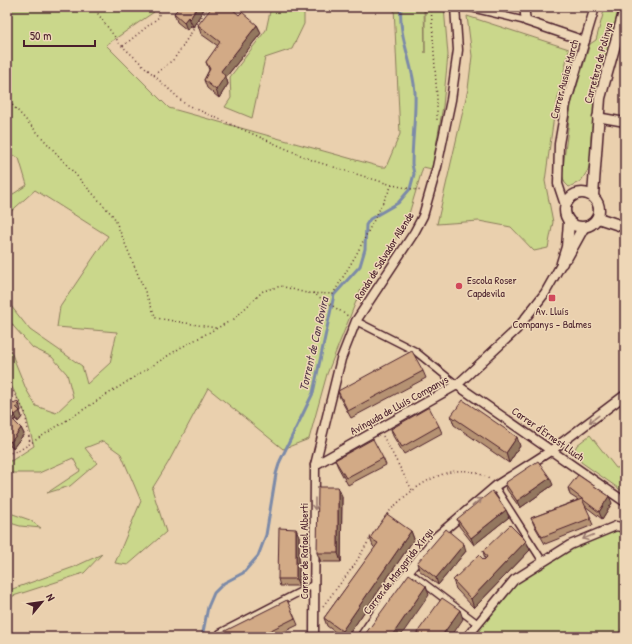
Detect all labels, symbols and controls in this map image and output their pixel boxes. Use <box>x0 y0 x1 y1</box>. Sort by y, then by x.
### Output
street label: Carretera de Polinya <box>581 21 616 105</box>
scale bar <box>24 22 95 48</box>
text: 50 m <box>30 27 51 44</box>
street label: Carrer Ausias March <box>547 37 581 120</box>
street label: Ronda de Salvador Allende <box>351 209 417 303</box>
place label: Escola Roser Capdevila <box>467 273 518 300</box>
marker: Escola Roser Capdevila <box>454 281 464 291</box>
marker: Av. Lluís Companys - Balmes <box>547 293 557 303</box>
water label: Torrent de Can Rovira <box>294 294 333 392</box>
place label: Av. Lluís Companys - Balmes <box>512 304 592 331</box>
street label: Avinguda de Lluís Companys <box>347 372 451 438</box>
street label: Carrer d'Ernest Lluch <box>509 404 587 464</box>
one-way arrow <box>589 415 600 423</box>
one-way arrow <box>311 497 319 510</box>
one-way arrow <box>472 498 483 507</box>
street label: Carrer de Rafael Alberti <box>297 503 311 599</box>
street label: Carrer de Margarida Xirgu <box>360 525 436 617</box>
one-way arrow <box>583 534 595 542</box>
north arrow <box>22 582 62 622</box>
text: N <box>43 591 58 603</box>

